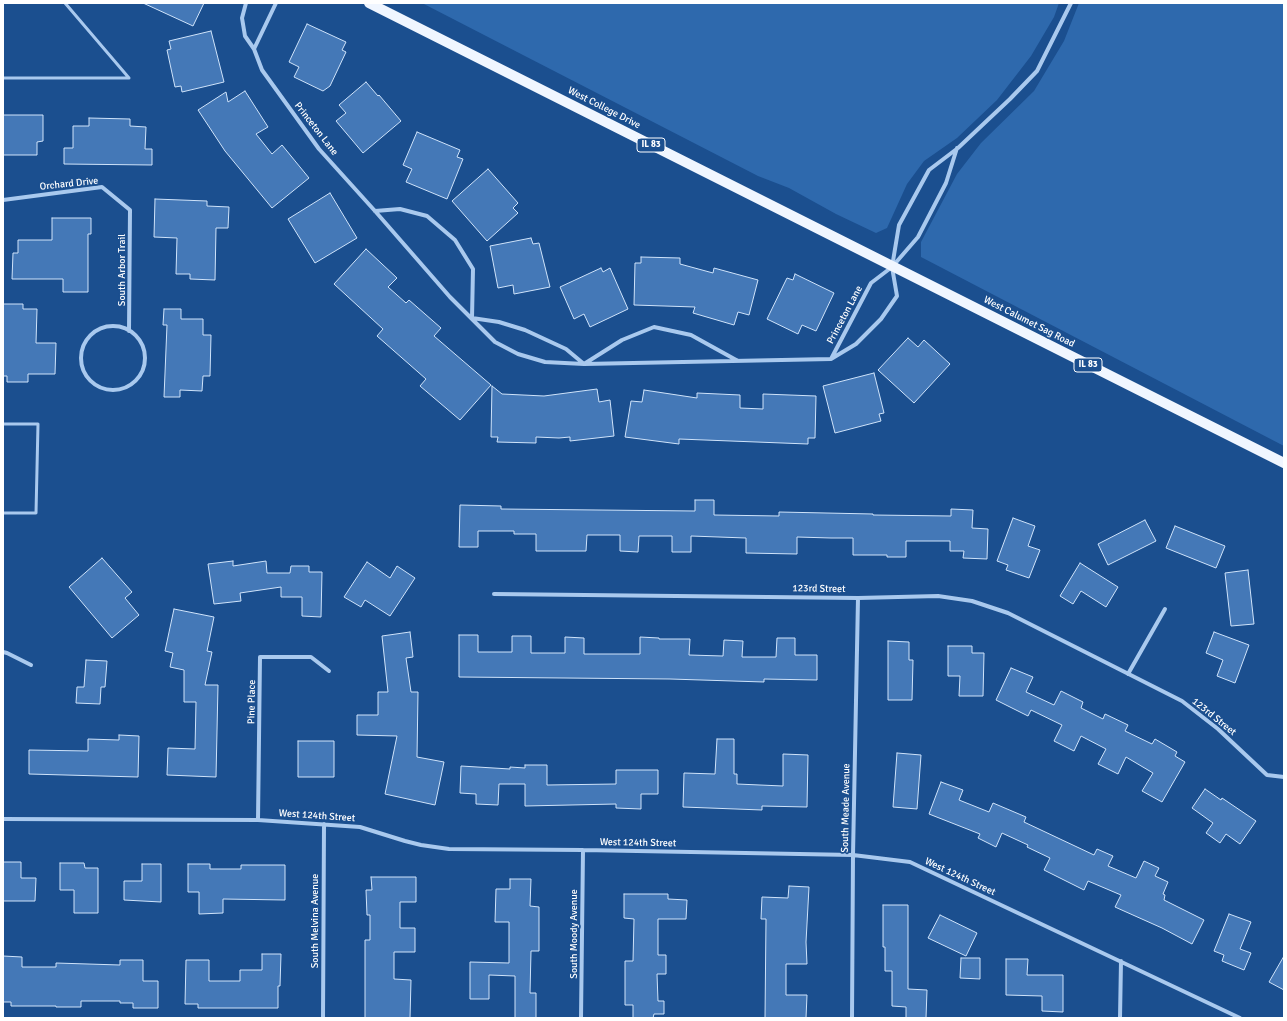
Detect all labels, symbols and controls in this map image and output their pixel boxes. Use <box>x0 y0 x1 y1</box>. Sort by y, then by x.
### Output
street label: West College Drive <box>566 85 642 131</box>
street label: Princeton Lane <box>292 100 340 158</box>
road number: IL 83 <box>637 138 665 152</box>
street label: Orchard Drive <box>39 175 99 193</box>
street label: South Arbor Trail <box>116 234 128 306</box>
street label: Princeton Lane <box>825 284 865 346</box>
street label: West Calumet Sag Road <box>981 294 1077 350</box>
road number: IL 83 <box>1074 358 1102 372</box>
street label: 123rd Street <box>792 583 846 595</box>
street label: Pine Place <box>246 680 258 724</box>
street label: 123rd Street <box>1189 696 1239 738</box>
street label: South Meade Avenue <box>839 763 853 853</box>
street label: West 124th Street <box>278 807 356 825</box>
street label: West 124th Street <box>600 836 676 850</box>
street label: West 124th Street <box>923 855 997 899</box>
street label: South Melvina Avenue <box>309 874 321 968</box>
street label: South Moody Avenue <box>568 889 580 979</box>

